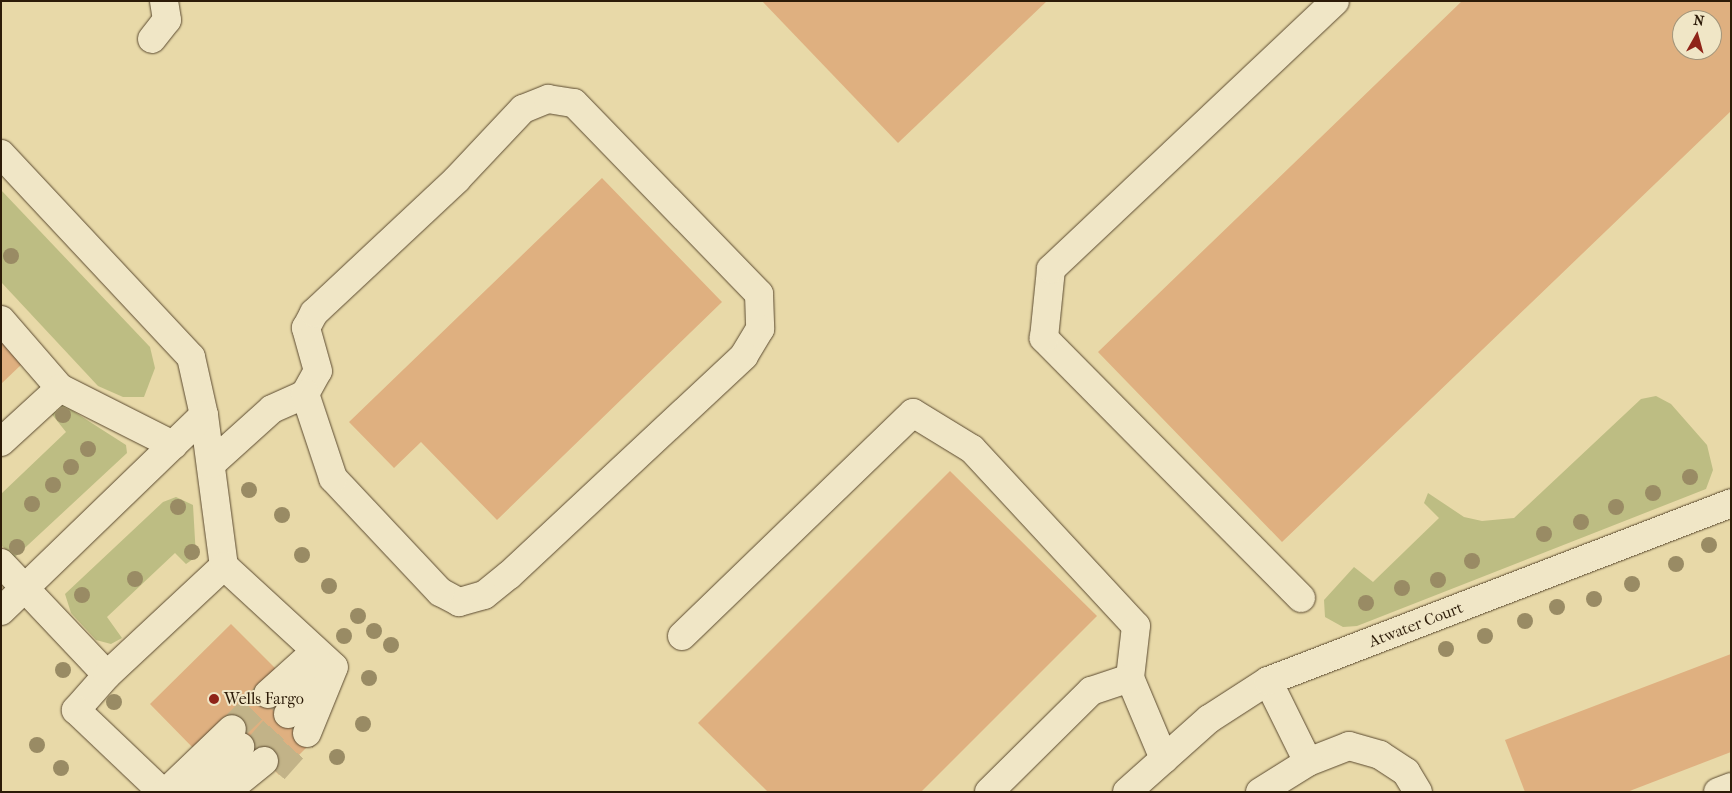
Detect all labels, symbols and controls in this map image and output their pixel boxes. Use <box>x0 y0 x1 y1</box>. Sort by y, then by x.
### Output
north arrow <box>1672 10 1722 60</box>
text: N <box>1692 12 1705 30</box>
street label: Atwater Court <box>1366 598 1466 652</box>
place label: Wells Fargo <box>224 689 304 709</box>
marker: Wells Fargo <box>208 693 220 705</box>

